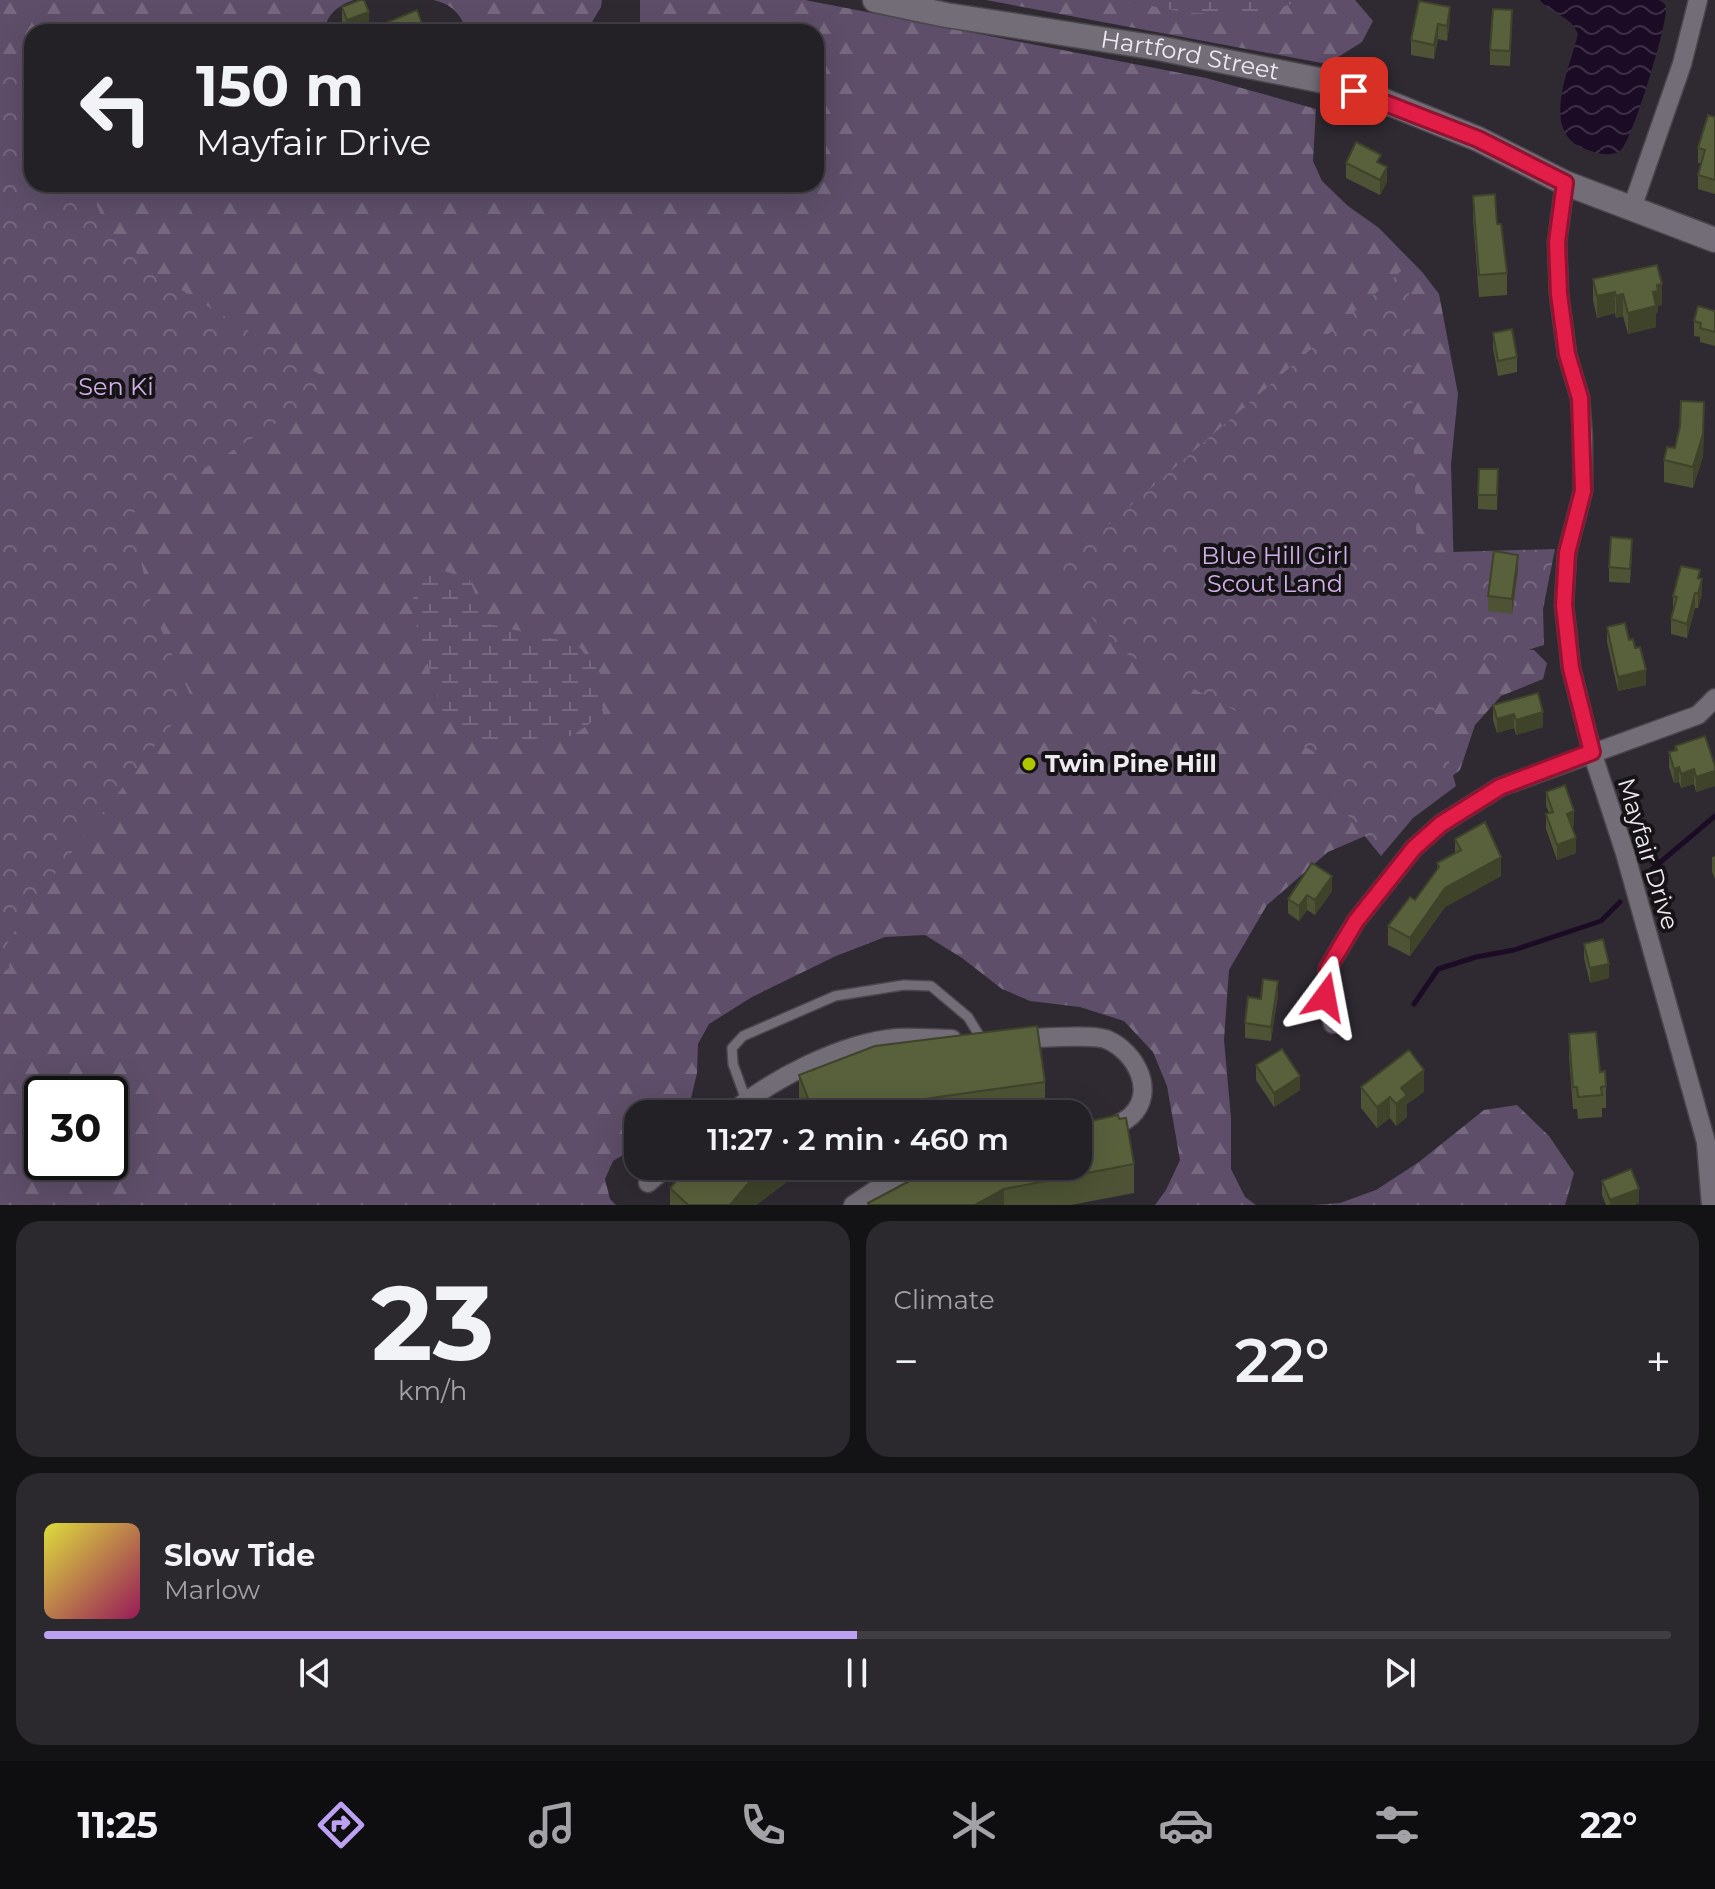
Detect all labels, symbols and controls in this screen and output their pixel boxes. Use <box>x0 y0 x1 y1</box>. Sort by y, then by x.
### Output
street label: Hartford Street <box>1099 24 1282 86</box>
text: 150 m <box>196 52 364 120</box>
icon: left <box>64 56 168 160</box>
pin <box>1320 57 1388 125</box>
icon: arrive <box>1332 69 1376 113</box>
text: Mayfair Drive <box>196 120 431 164</box>
park label: Sen Ki <box>78 372 154 401</box>
park label: Blue Hill Girl Scout Land <box>1201 541 1349 598</box>
place label: Twin Pine Hill <box>1045 749 1217 778</box>
marker: Twin Pine Hill <box>1020 755 1038 773</box>
street label: Mayfair Drive <box>1612 775 1685 933</box>
position arrow <box>1283 955 1367 1039</box>
speed limit sign: 30 <box>24 1076 128 1180</box>
text: 11:27 · 2 min · 460 m <box>707 1121 1009 1158</box>
text: 23 <box>371 1259 494 1386</box>
text: Climate <box>894 1284 995 1316</box>
text: 22° <box>1235 1324 1330 1397</box>
text: − <box>894 1334 919 1388</box>
text: + <box>1646 1334 1671 1388</box>
text: km/h <box>398 1375 467 1407</box>
text: Slow Tide <box>164 1537 315 1574</box>
text: Marlow <box>164 1574 260 1606</box>
icon: previous <box>293 1651 337 1695</box>
icon: pause <box>835 1651 879 1695</box>
icon: next <box>1378 1651 1422 1695</box>
icon: directions <box>313 1797 369 1853</box>
icon: music <box>524 1797 580 1853</box>
icon: phone <box>735 1797 791 1853</box>
icon: climate <box>946 1797 1002 1853</box>
icon: car <box>1158 1797 1214 1853</box>
icon: filters <box>1369 1797 1425 1853</box>
text: 11:25 <box>78 1803 158 1847</box>
text: 22° <box>1580 1803 1637 1847</box>

